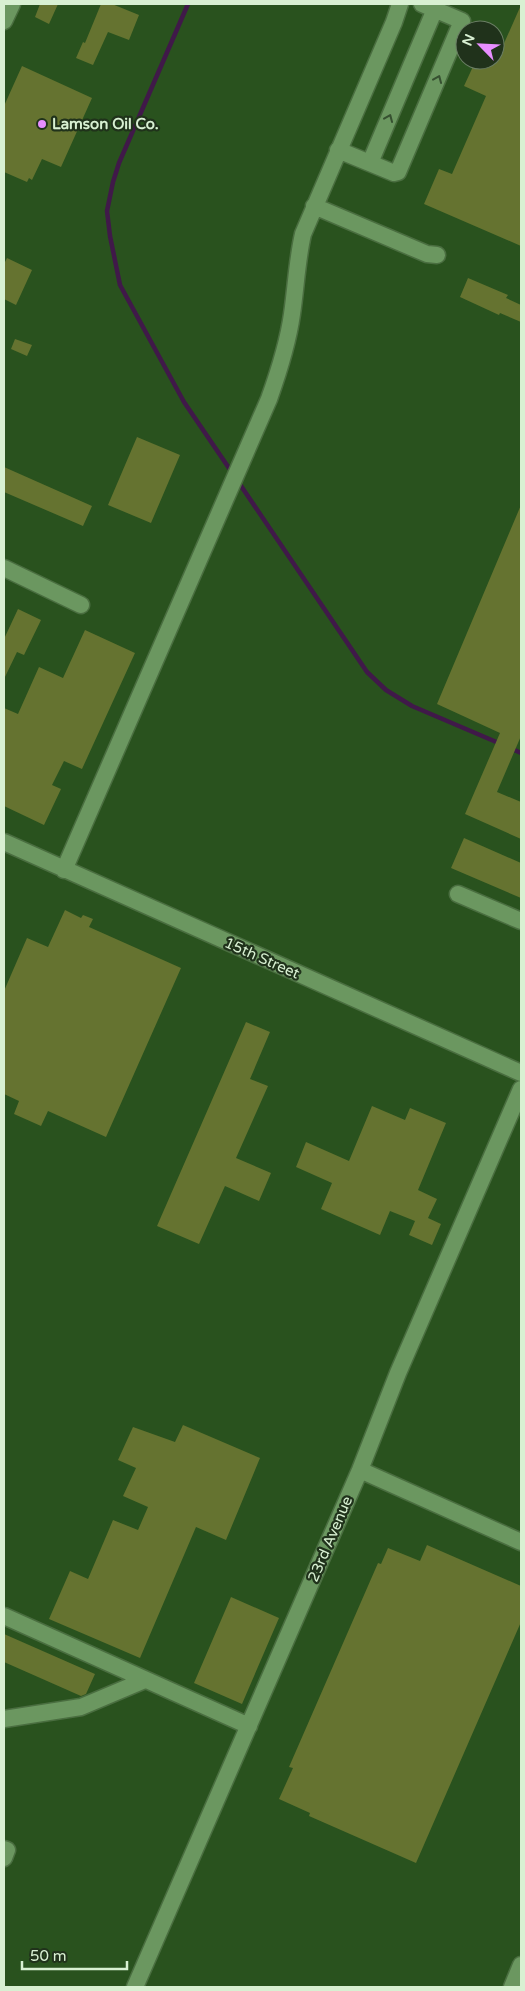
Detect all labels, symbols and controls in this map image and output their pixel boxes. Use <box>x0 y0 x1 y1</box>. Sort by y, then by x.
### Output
north arrow <box>455 20 505 70</box>
text: N <box>459 31 479 49</box>
one-way arrow <box>431 75 442 84</box>
one-way arrow <box>383 114 394 123</box>
place label: Lamson Oil Co. <box>52 115 159 133</box>
marker: Lamson Oil Co. <box>36 118 48 130</box>
street label: 15th Street <box>222 933 303 983</box>
street label: 23rd Avenue <box>304 1493 356 1585</box>
scale bar <box>22 1938 128 1970</box>
text: 50 m <box>30 1947 67 1965</box>

